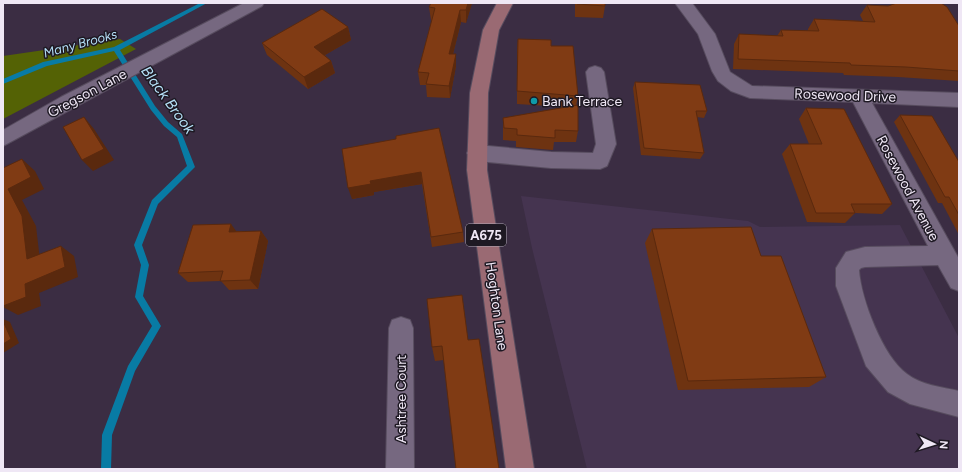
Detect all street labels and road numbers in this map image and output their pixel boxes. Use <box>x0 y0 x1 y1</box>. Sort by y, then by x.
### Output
street label: Gregson Lane <box>45 65 130 121</box>
street label: Rosewood Drive <box>794 85 897 106</box>
street label: Rosewood Avenue <box>873 133 943 244</box>
road number: A675 <box>466 224 506 246</box>
street label: Hoghton Lane <box>482 261 511 352</box>
street label: Ashtree Court <box>393 355 410 443</box>

